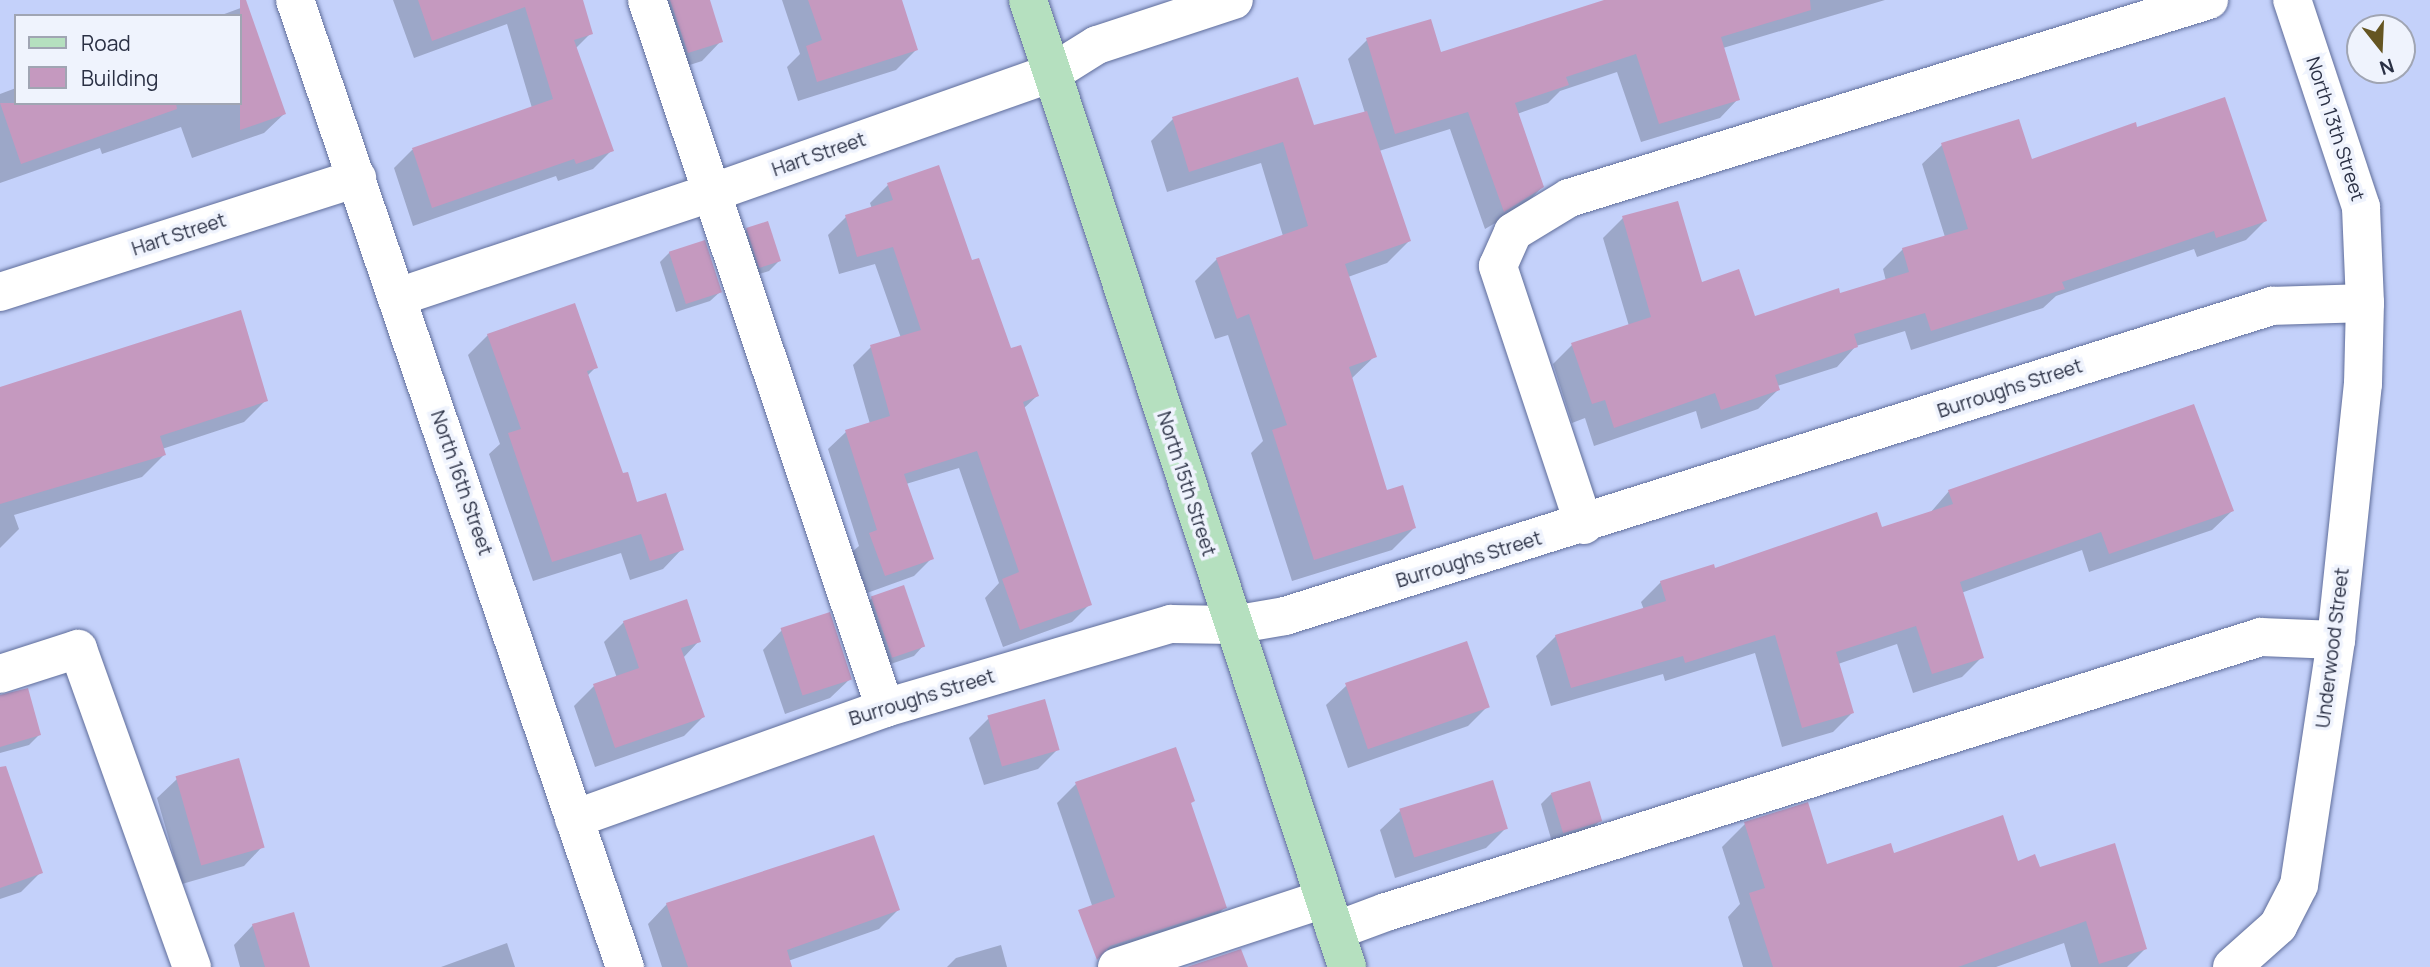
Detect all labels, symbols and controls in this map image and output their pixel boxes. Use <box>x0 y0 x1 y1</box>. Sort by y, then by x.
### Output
legend <box>14 14 242 105</box>
north arrow <box>2346 14 2416 84</box>
text: Road <box>81 29 131 57</box>
text: N <box>2376 53 2397 82</box>
street label: North 13th Street <box>2301 54 2369 204</box>
text: Building <box>81 64 158 92</box>
street label: Hart Street <box>769 128 869 182</box>
street label: Hart Street <box>129 209 229 261</box>
street label: Burroughs Street <box>1935 355 2085 423</box>
street label: North 16th Street <box>426 408 496 558</box>
street label: North 15th Street <box>1152 409 1220 559</box>
street label: Burroughs Street <box>1393 527 1545 593</box>
street label: Underwood Street <box>2312 567 2354 729</box>
street label: Burroughs Street <box>846 665 998 731</box>

